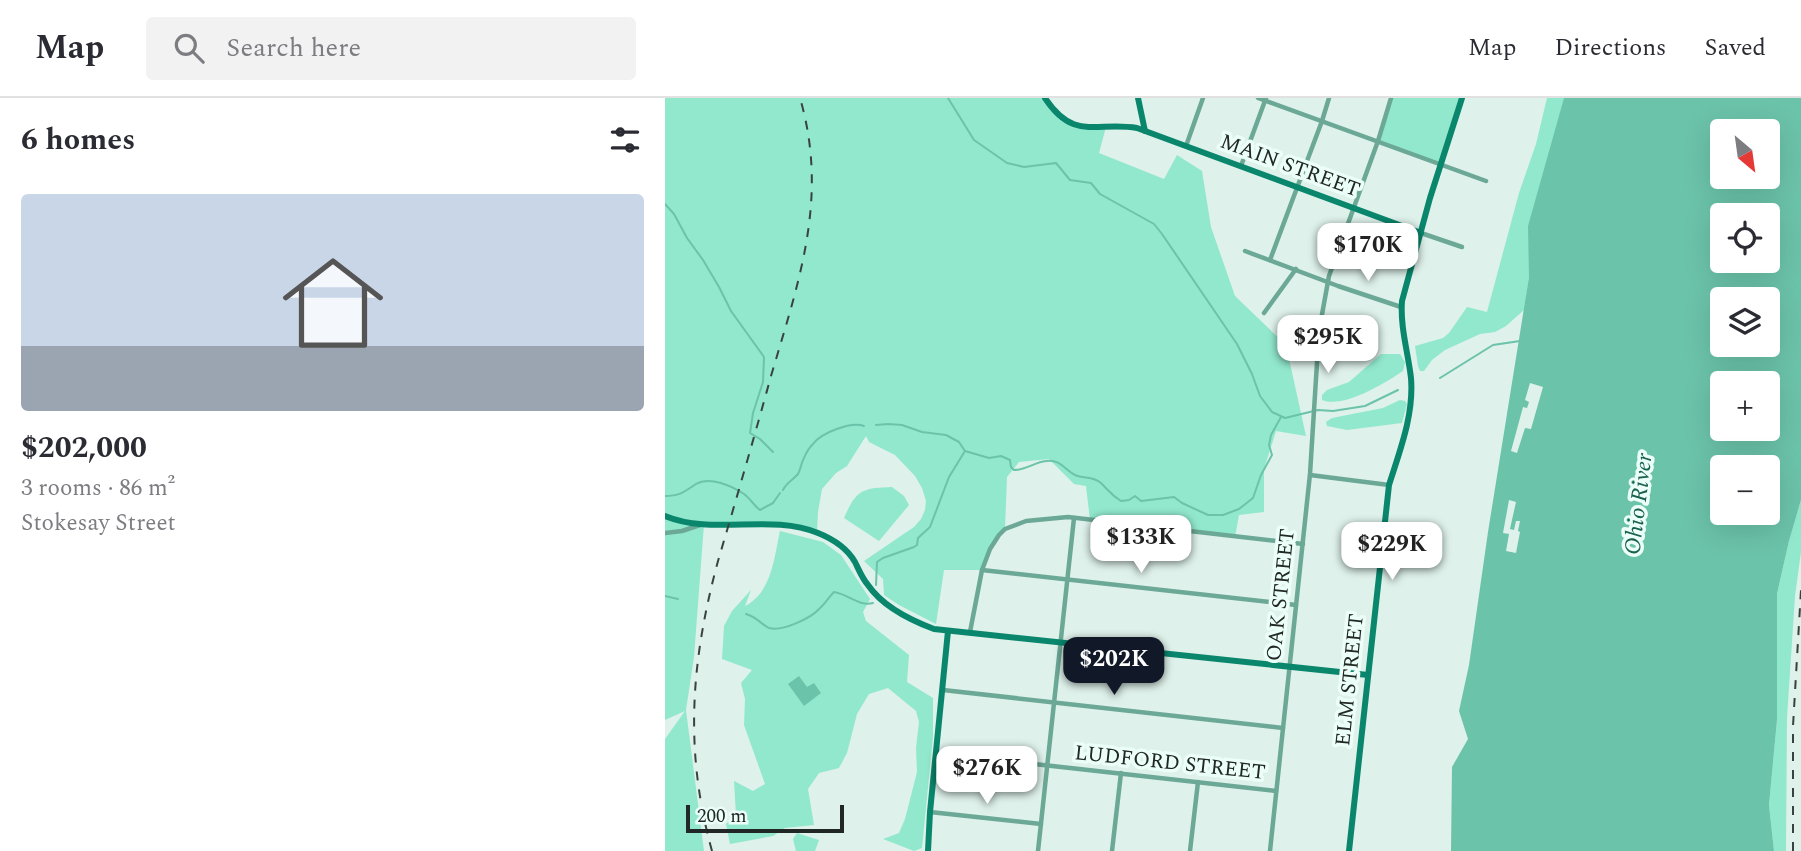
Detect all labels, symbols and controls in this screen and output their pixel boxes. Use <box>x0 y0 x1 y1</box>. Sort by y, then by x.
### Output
search box <box>146 17 636 80</box>
text: Map <box>35 23 104 73</box>
text: Search here <box>226 28 361 68</box>
icon: search <box>170 29 208 67</box>
text: Map <box>1468 30 1516 66</box>
text: Directions <box>1554 30 1666 66</box>
text: Saved <box>1704 30 1766 66</box>
text: 6 homes <box>21 117 135 163</box>
north arrow <box>1710 119 1780 189</box>
map controls <box>1710 119 1780 525</box>
icon: filters <box>606 121 644 159</box>
street label: MAIN STREET <box>1216 126 1364 206</box>
button: locate <box>1710 203 1780 273</box>
pin: $170K <box>1319 223 1417 283</box>
text: $170K <box>1333 228 1403 263</box>
icon: home <box>270 240 396 366</box>
button: layers <box>1710 287 1780 357</box>
pin: $295K <box>1279 316 1377 375</box>
text: $295K <box>1293 320 1363 355</box>
button: + <box>1710 371 1780 441</box>
text: $202,000 <box>21 425 147 471</box>
water label: Ohio River <box>1615 450 1663 557</box>
button: − <box>1710 455 1780 525</box>
text: 3 rooms · 86 m² <box>21 471 175 506</box>
text: Stokesay Street <box>21 506 176 541</box>
pin: $133K <box>1092 516 1190 575</box>
text: $133K <box>1106 520 1176 555</box>
pin: $229K <box>1343 522 1441 582</box>
street label: OAK STREET <box>1258 527 1304 663</box>
text: $229K <box>1357 527 1427 562</box>
street label: ELM STREET <box>1327 612 1373 748</box>
pin: $202K <box>1065 638 1163 697</box>
text: $202K <box>1079 642 1149 677</box>
street label: LUDFORD STREET <box>1073 737 1267 789</box>
pin: $276K <box>938 746 1036 806</box>
text: $276K <box>952 751 1022 786</box>
scale bar <box>686 802 843 834</box>
text: 200 m <box>697 802 747 831</box>

